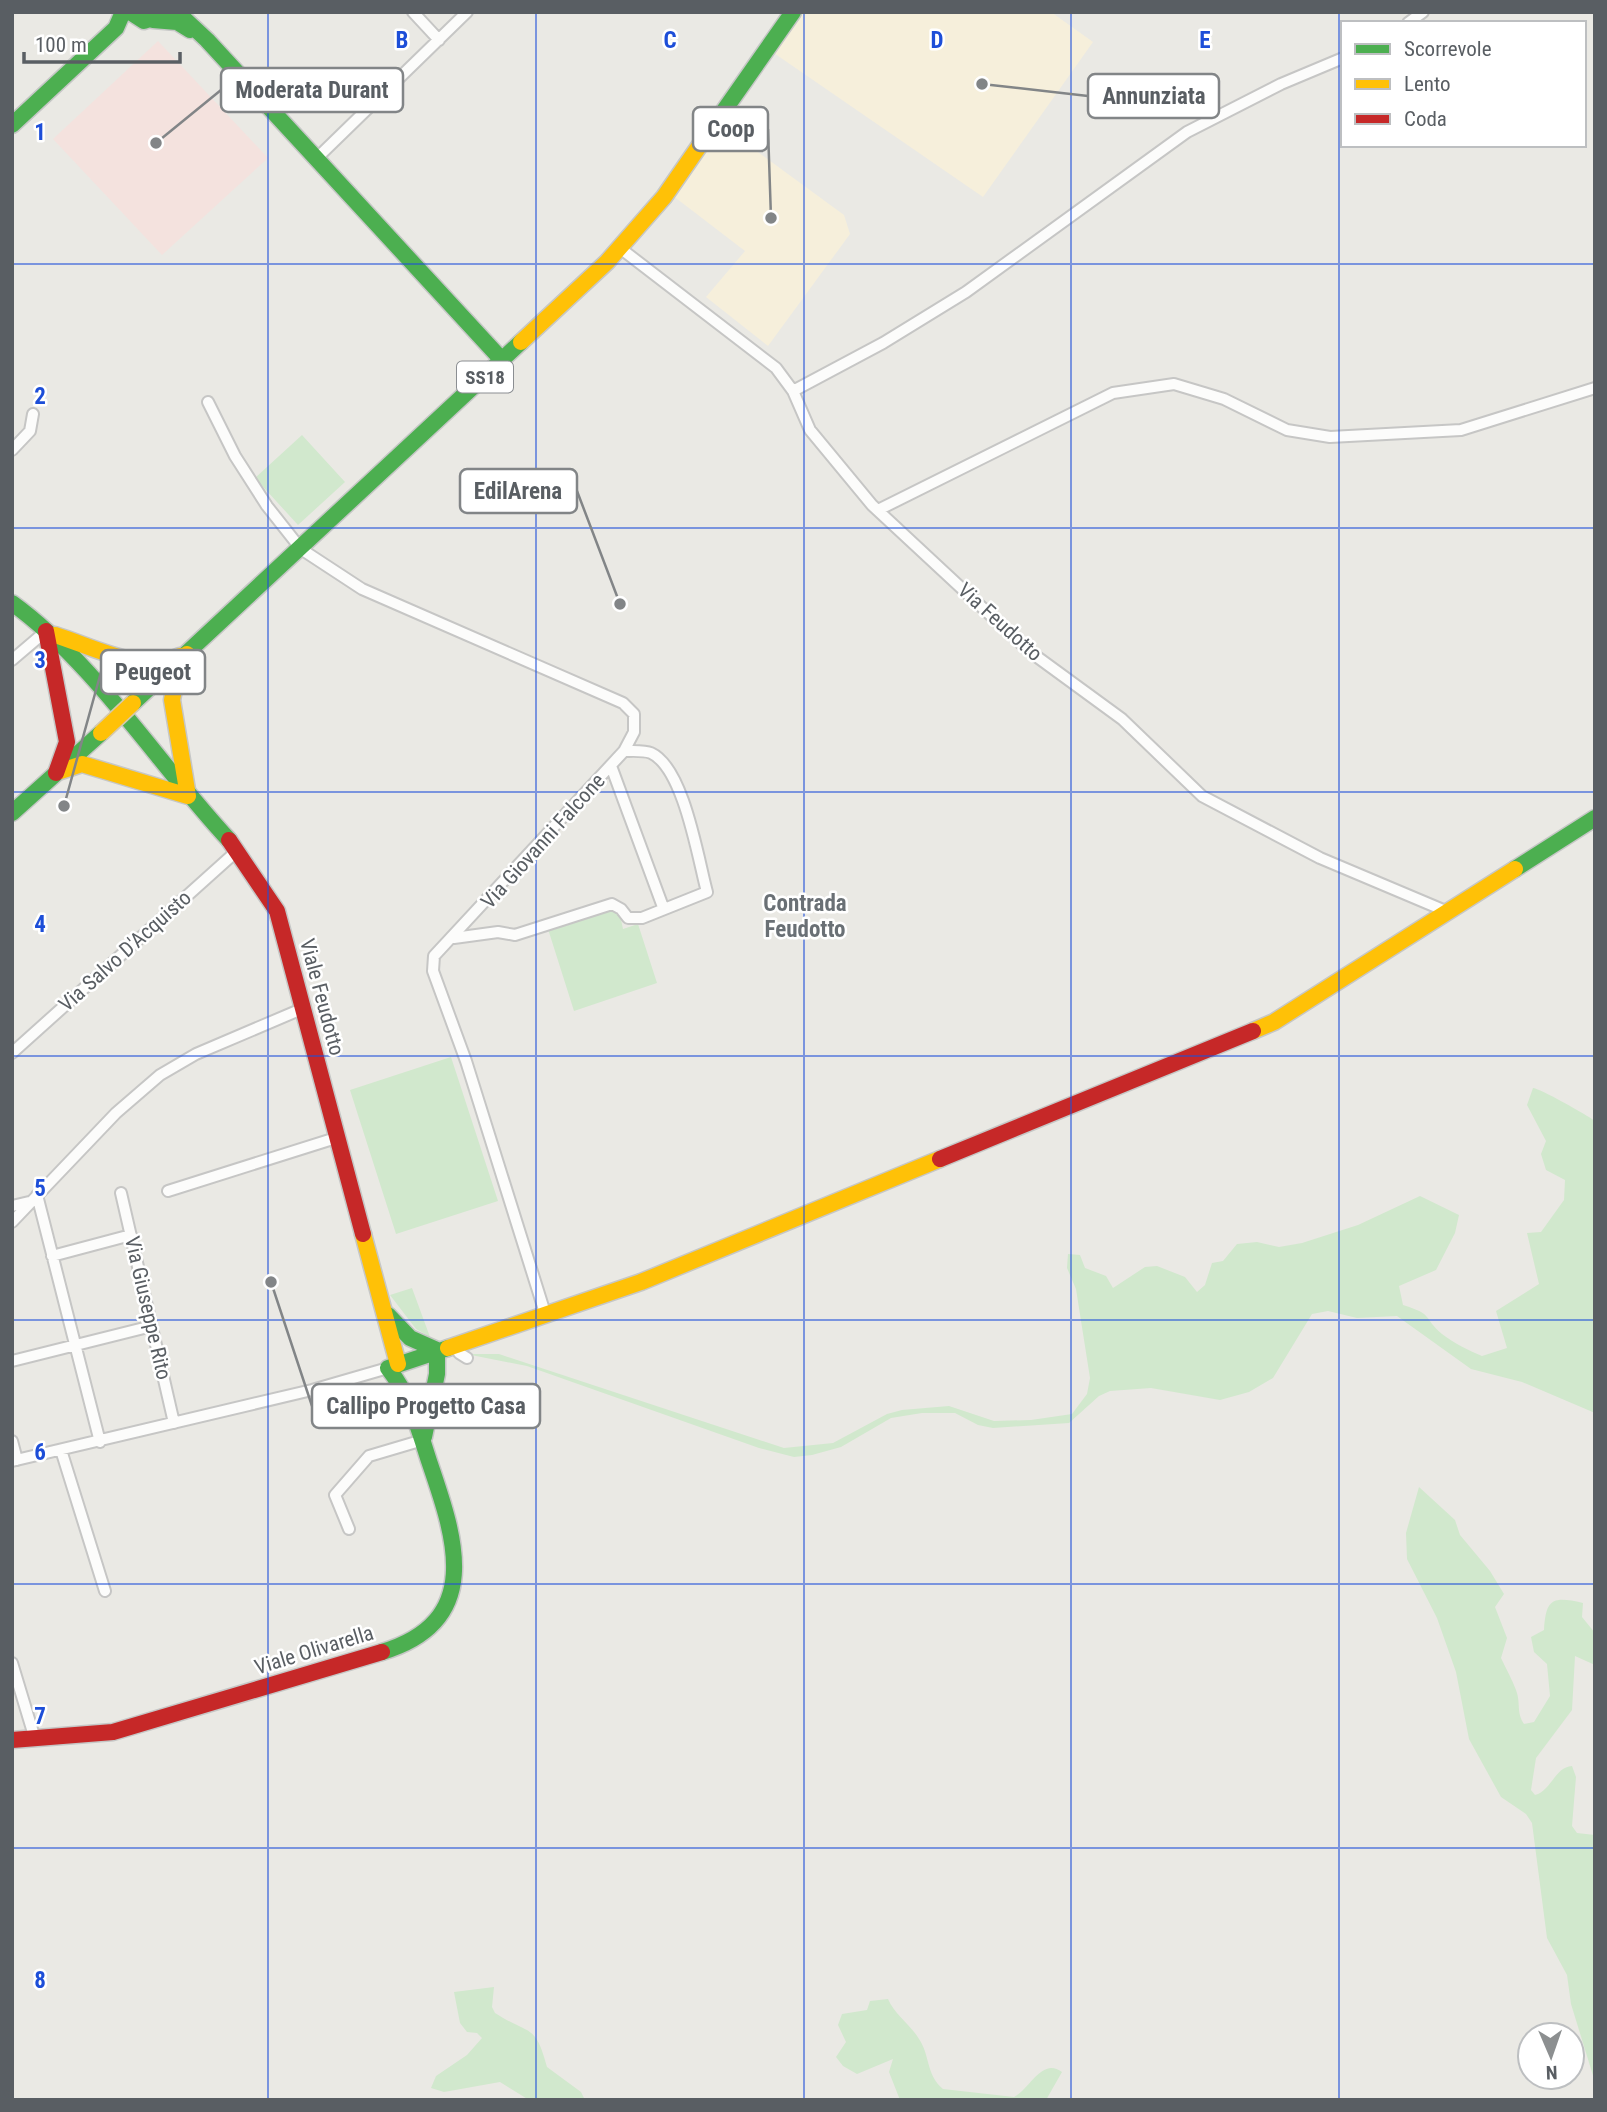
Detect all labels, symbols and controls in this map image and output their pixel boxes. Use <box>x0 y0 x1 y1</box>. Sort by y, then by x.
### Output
scale bar <box>24 21 180 65</box>
legend <box>1341 21 1586 147</box>
text: B <box>396 27 408 54</box>
text: C <box>663 27 677 54</box>
text: D <box>931 27 944 54</box>
text: E <box>1199 27 1211 54</box>
text: 100 m <box>35 33 87 57</box>
text: Scorrevole <box>1404 37 1492 61</box>
callout: Moderata Durant <box>221 68 403 112</box>
text: Lento <box>1404 72 1451 96</box>
callout: Annunziata <box>1088 74 1219 118</box>
text: Moderata Durant <box>235 77 389 104</box>
text: Annunziata <box>1102 83 1206 110</box>
callout: Coop <box>693 107 768 151</box>
text: Coda <box>1404 107 1447 131</box>
text: Coop <box>707 116 755 143</box>
text: 1 <box>34 119 46 146</box>
road number: SS18 <box>457 362 513 392</box>
text: 2 <box>34 383 46 410</box>
callout: EdilArena <box>460 469 577 513</box>
text: EdilArena <box>474 478 562 505</box>
street label: Via Feudotto <box>953 578 1047 666</box>
text: 3 <box>34 647 46 674</box>
callout: Peugeot <box>101 650 205 694</box>
text: Peugeot <box>115 659 191 686</box>
street label: Via Giovanni Falcone <box>476 769 610 913</box>
street label: Via Salvo D'Acquisto <box>54 885 196 1017</box>
district label: Contrada Feudotto <box>763 890 847 943</box>
text: 4 <box>34 911 46 938</box>
street label: Viale Feudotto <box>295 936 349 1058</box>
text: 5 <box>34 1175 46 1202</box>
street label: Via Giuseppe Rito <box>120 1234 176 1382</box>
callout: Callipo Progetto Casa <box>312 1384 540 1428</box>
text: Callipo Progetto Casa <box>326 1393 526 1420</box>
text: 6 <box>34 1439 46 1466</box>
street label: Viale Olivarella <box>252 1621 376 1679</box>
text: 7 <box>34 1703 46 1730</box>
text: 8 <box>34 1967 46 1994</box>
north arrow <box>1516 2021 1586 2091</box>
text: N <box>1545 2061 1558 2084</box>

